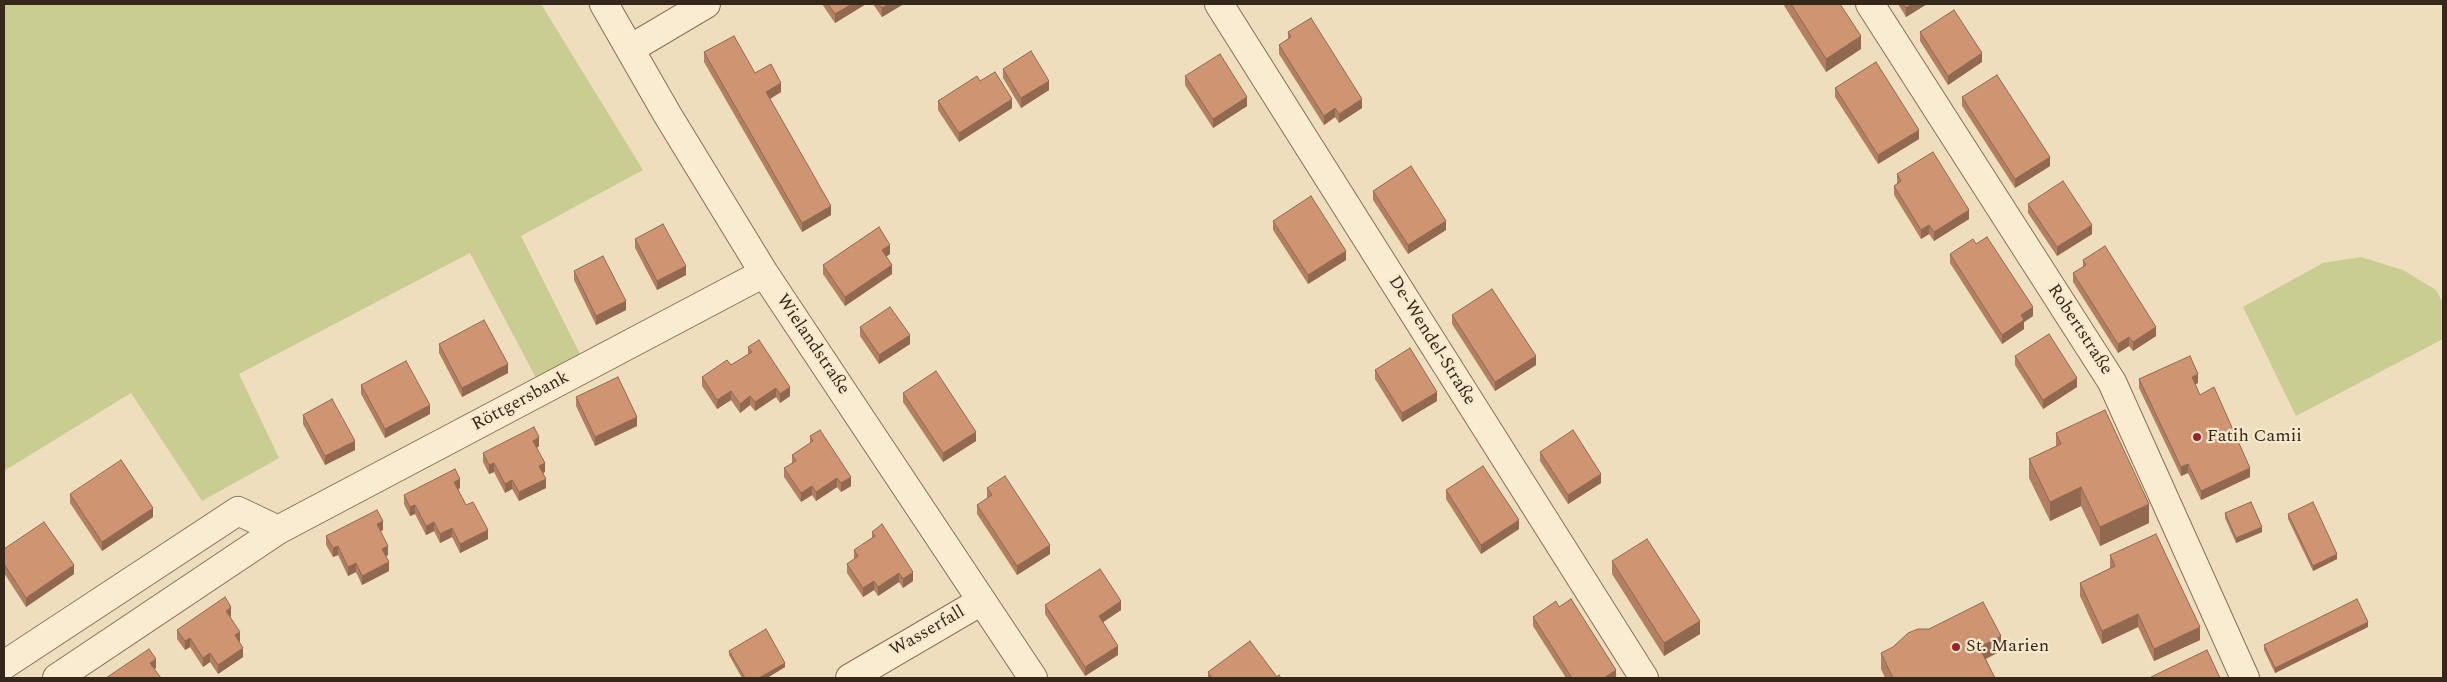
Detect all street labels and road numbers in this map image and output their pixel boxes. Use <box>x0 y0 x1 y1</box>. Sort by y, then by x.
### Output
street label: De-Wendel-Straße <box>1382 272 1480 410</box>
street label: Robertstraße <box>2042 281 2116 379</box>
street label: Wielandstraße <box>771 291 853 399</box>
street label: Röttgersbank <box>469 367 573 437</box>
street label: Wasserfall <box>887 602 969 662</box>

